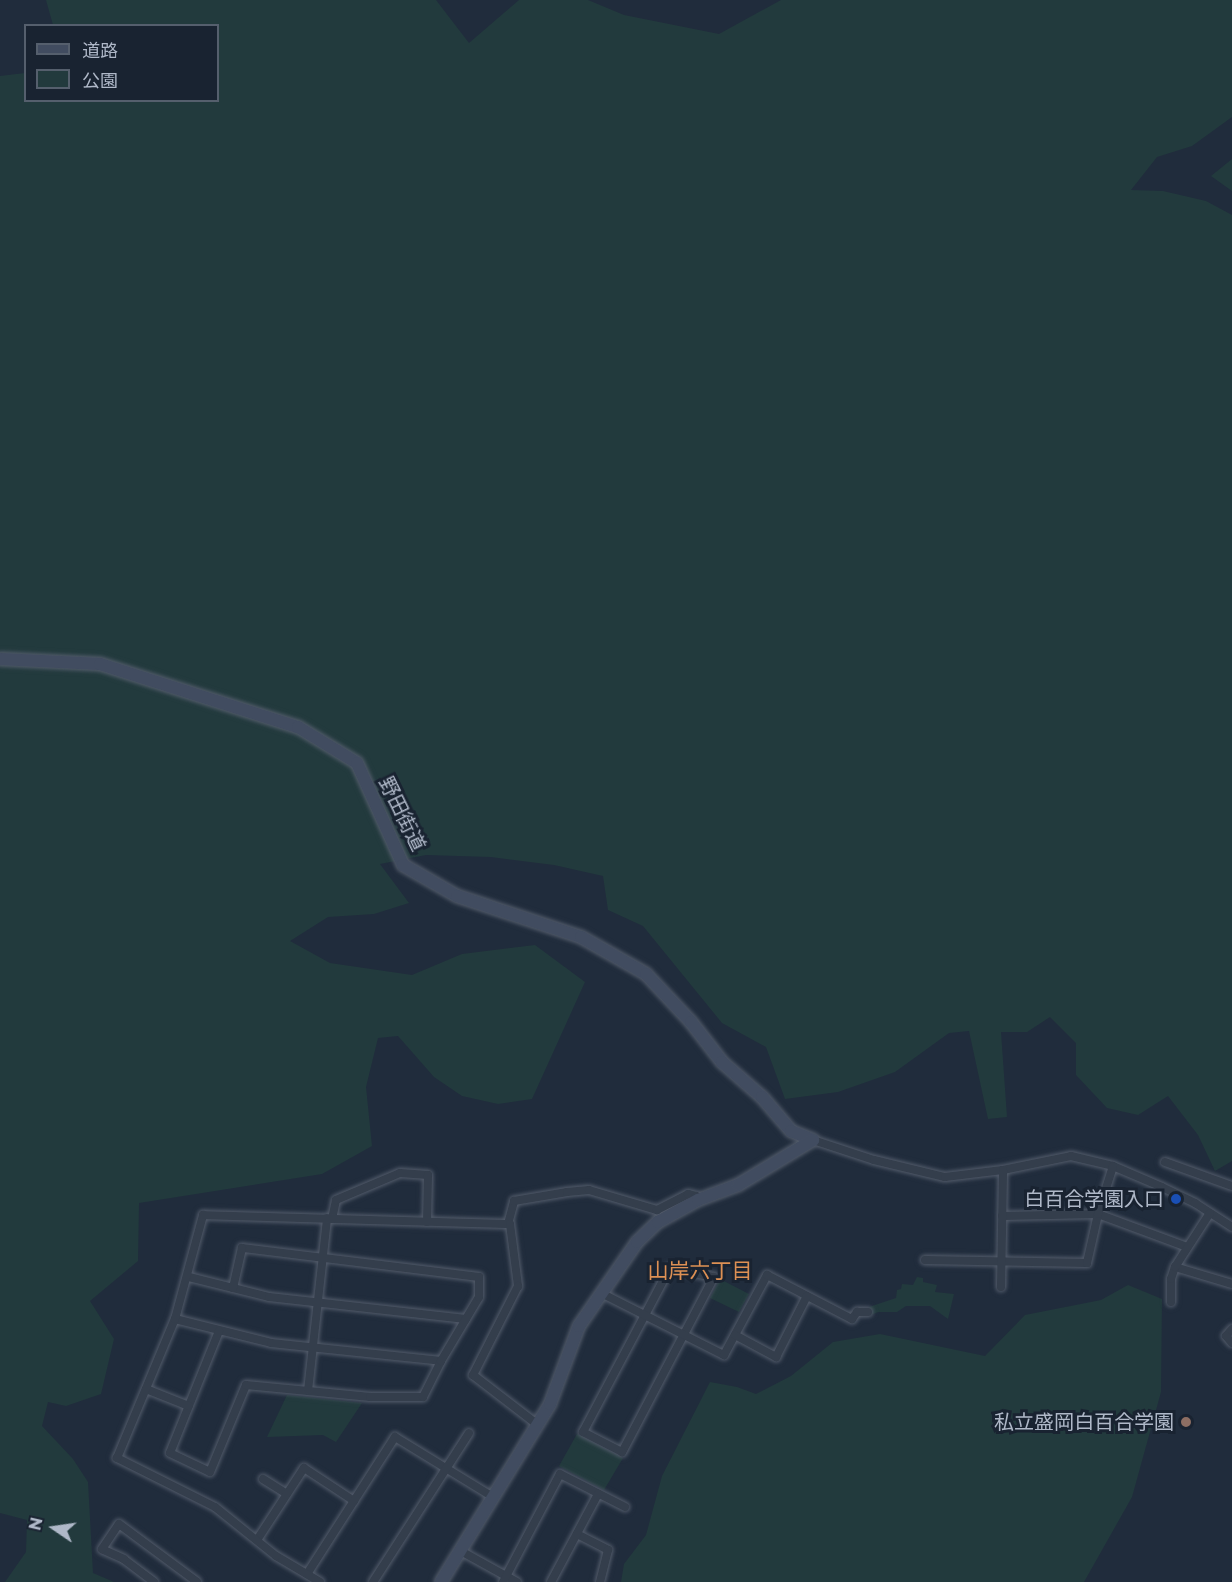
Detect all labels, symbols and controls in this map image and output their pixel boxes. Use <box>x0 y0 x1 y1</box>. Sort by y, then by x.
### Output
legend <box>24 24 219 102</box>
text: 道路 <box>82 40 118 62</box>
text: 公園 <box>82 70 118 92</box>
street label: 野田街道 <box>374 773 430 855</box>
place label: 白百合学園入口 <box>1024 1187 1164 1211</box>
marker: 白百合学園入口 <box>1169 1192 1183 1206</box>
district label: 山岸六丁目 <box>648 1258 752 1284</box>
place label: 私立盛岡白百合学園 <box>994 1410 1174 1434</box>
marker: 私立盛岡白百合学園 <box>1179 1415 1193 1429</box>
north arrow <box>24 1498 84 1558</box>
text: N <box>25 1515 47 1532</box>

